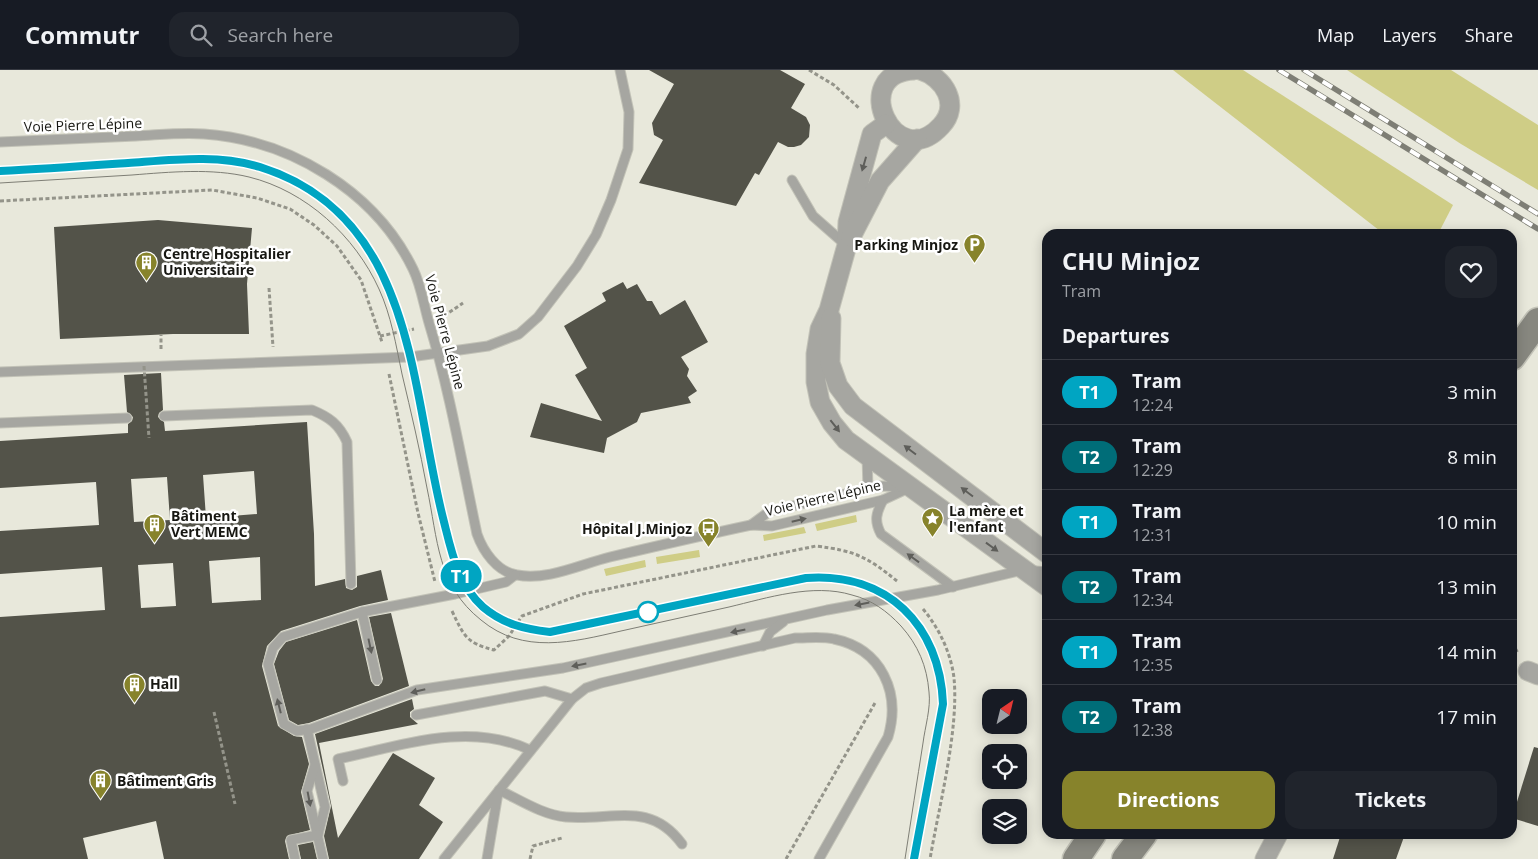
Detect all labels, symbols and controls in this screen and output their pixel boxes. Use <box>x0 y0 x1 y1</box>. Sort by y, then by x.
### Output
search box <box>169 12 519 57</box>
text: Commutr <box>25 18 139 51</box>
icon: search <box>187 21 215 49</box>
text: Search here <box>227 22 333 48</box>
text: Map <box>1317 23 1354 47</box>
text: Layers <box>1382 23 1437 47</box>
text: Share <box>1465 23 1513 47</box>
street label: Voie Pierre Lépine <box>24 113 143 136</box>
one-way arrow <box>859 157 867 172</box>
parking icon: Parking Minjoz <box>962 233 986 264</box>
place label: Parking Minjoz <box>854 235 958 254</box>
place label: Centre Hospitalier Universitaire <box>163 244 292 279</box>
text: CHU Minjoz <box>1062 244 1200 277</box>
button: heart <box>1445 246 1497 298</box>
building icon: Centre Hospitalier Universitaire <box>135 250 159 281</box>
street label: Voie Pierre Lépine <box>421 272 470 392</box>
text: Tram <box>1062 280 1101 302</box>
text: Departures <box>1062 323 1169 349</box>
text: Tram <box>1132 368 1182 394</box>
text: 3 min <box>1447 379 1497 405</box>
text: T1 <box>1079 380 1100 404</box>
text: 12:24 <box>1132 394 1173 416</box>
one-way arrow <box>829 419 840 432</box>
text: Tram <box>1132 433 1182 459</box>
one-way arrow <box>904 444 917 455</box>
text: 8 min <box>1447 444 1497 470</box>
text: T2 <box>1079 445 1100 469</box>
text: 12:29 <box>1132 459 1173 481</box>
street label: Voie Pierre Lépine <box>763 475 883 520</box>
one-way arrow <box>961 487 974 498</box>
text: Tram <box>1132 498 1182 524</box>
place label: La mère et l'enfant <box>949 501 1024 536</box>
place label: Bâtiment Vert MEMC <box>171 506 248 541</box>
place icon: La mère et l'enfant <box>921 507 945 538</box>
text: 10 min <box>1436 509 1497 535</box>
text: T1 <box>1079 510 1100 534</box>
building icon: Bâtiment Vert MEMC <box>143 512 167 543</box>
one-way arrow <box>792 516 807 524</box>
bus stop icon: Hôpital J.Minjoz <box>696 517 720 548</box>
place label: Hôpital J.Minjoz <box>582 519 692 538</box>
text: 12:31 <box>1132 524 1173 546</box>
one-way arrow <box>985 542 999 552</box>
one-way arrow <box>907 553 920 563</box>
line badge: T1 <box>438 560 484 592</box>
text: Tram <box>1132 563 1182 589</box>
text: T1 <box>451 564 471 588</box>
text: 13 min <box>1436 574 1497 600</box>
text: T2 <box>1079 575 1100 599</box>
text: 12:34 <box>1132 589 1173 611</box>
one-way arrow <box>853 600 869 608</box>
unlabelled marker <box>637 601 659 623</box>
one-way arrow <box>730 627 745 635</box>
text: Tram <box>1132 628 1182 654</box>
one-way arrow <box>366 638 374 653</box>
text: 14 min <box>1436 639 1497 665</box>
text: T1 <box>1079 640 1100 664</box>
text: 12:35 <box>1132 654 1173 676</box>
one-way arrow <box>571 661 586 669</box>
building icon: Hall <box>122 672 146 703</box>
place label: Hall <box>150 674 178 693</box>
one-way arrow <box>411 687 426 695</box>
north arrow <box>982 689 1028 734</box>
map controls <box>982 689 1027 844</box>
text: Tram <box>1132 693 1182 719</box>
one-way arrow <box>275 698 283 713</box>
text: 17 min <box>1436 704 1497 730</box>
text: T2 <box>1079 705 1100 729</box>
text: 12:38 <box>1132 719 1173 741</box>
button: locate <box>982 744 1027 789</box>
building icon: Bâtiment Gris <box>89 769 113 800</box>
place label: Bâtiment Gris <box>117 771 214 790</box>
button: Directions <box>1062 771 1275 829</box>
button: Tickets <box>1285 771 1497 829</box>
one-way arrow <box>306 791 314 807</box>
button: layers <box>982 799 1027 844</box>

